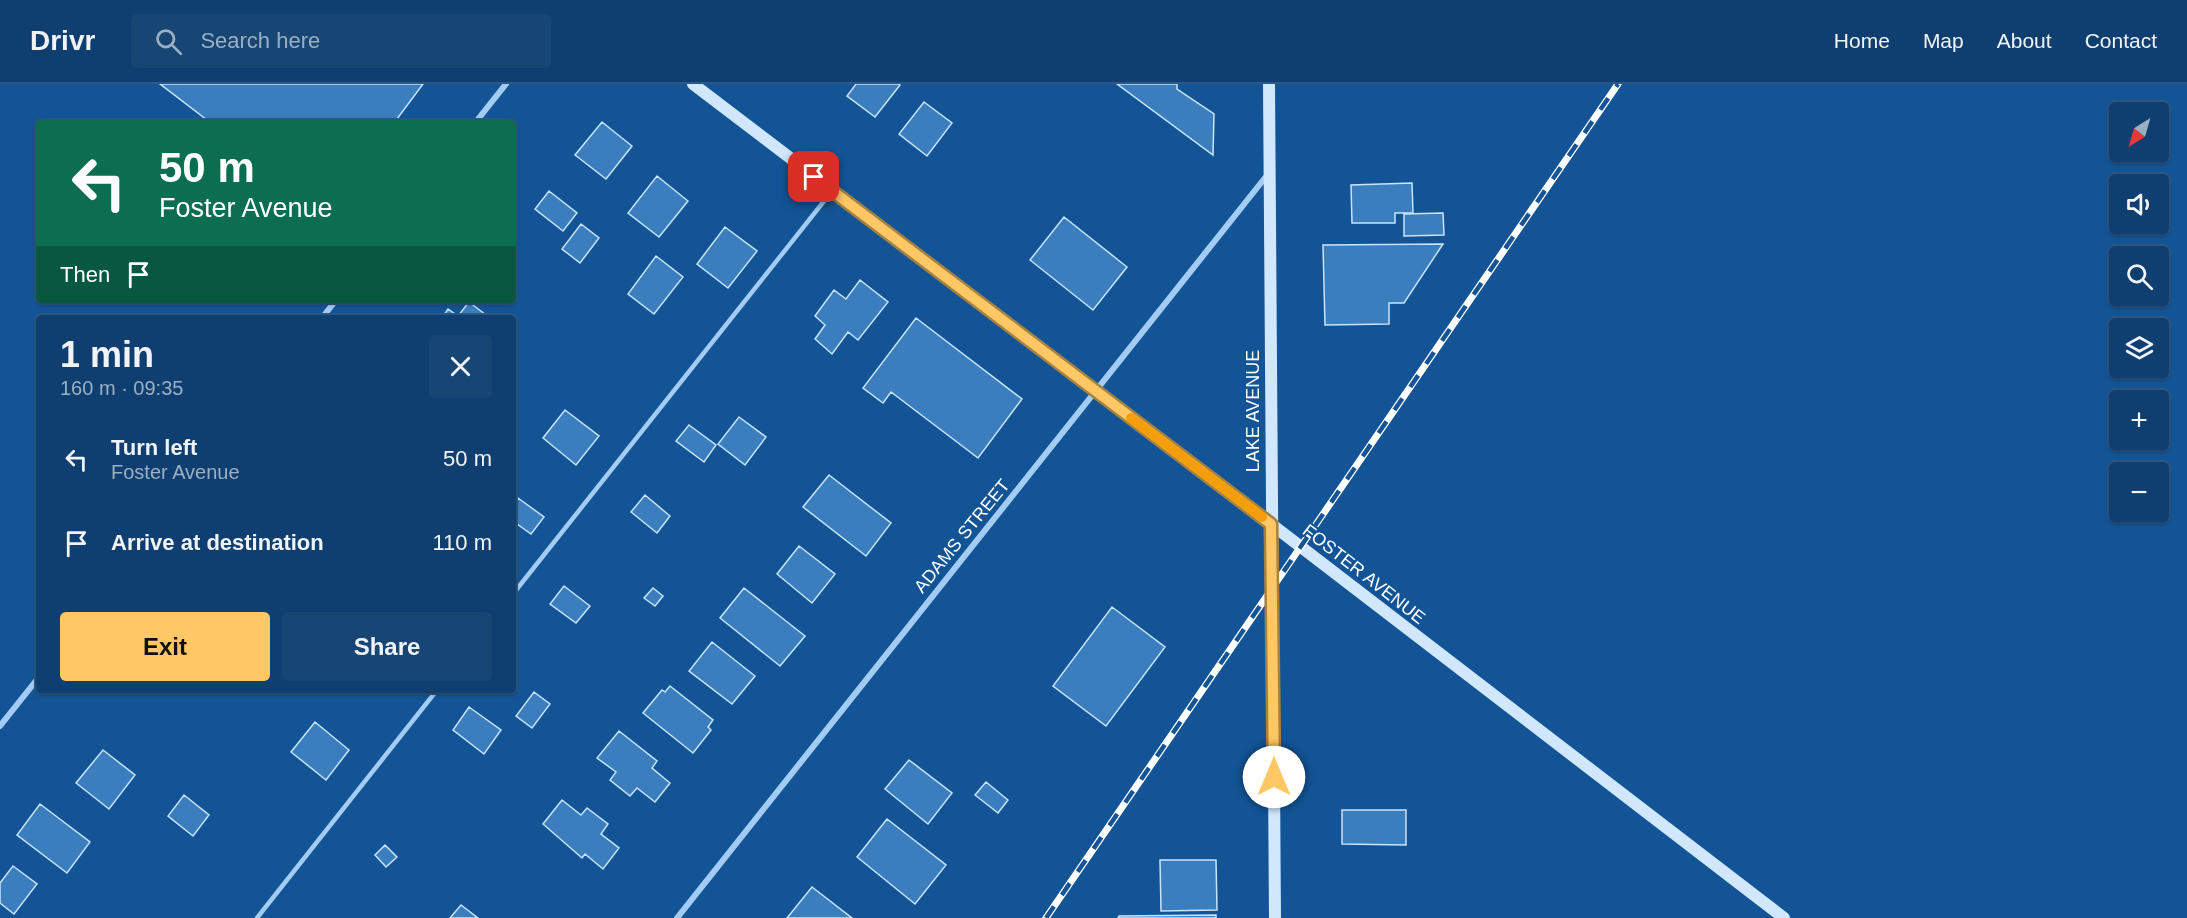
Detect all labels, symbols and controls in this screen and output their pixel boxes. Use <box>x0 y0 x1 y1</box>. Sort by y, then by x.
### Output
search box <box>131 14 551 68</box>
text: Drivr <box>30 25 95 56</box>
icon: search <box>152 25 185 58</box>
text: Search here <box>200 28 320 53</box>
text: Home <box>1834 29 1890 52</box>
text: Map <box>1923 29 1964 52</box>
text: About <box>1997 29 2052 52</box>
text: Contact <box>2085 29 2157 52</box>
north arrow <box>2109 102 2169 162</box>
map controls <box>2109 102 2169 522</box>
icon: left <box>60 144 138 222</box>
text: 50 m <box>159 144 255 191</box>
pin <box>788 151 839 202</box>
icon: arrive <box>797 160 830 193</box>
button: sound <box>2109 174 2169 234</box>
text: Foster Avenue <box>159 193 333 223</box>
button: search <box>2109 246 2169 306</box>
icon: arrive <box>122 258 155 291</box>
text: Then <box>60 262 110 287</box>
button: layers <box>2109 318 2169 378</box>
text: 1 min <box>60 334 154 375</box>
button: close <box>429 335 492 398</box>
street label: LAKE AVENUE <box>1243 350 1263 472</box>
text: 160 m · 09:35 <box>60 377 183 399</box>
button: + <box>2109 390 2169 450</box>
text: Turn left <box>111 435 197 460</box>
icon: left <box>60 443 93 476</box>
text: 50 m <box>443 446 492 471</box>
text: Foster Avenue <box>111 461 240 483</box>
button: − <box>2109 462 2169 522</box>
street label: ADAMS STREET <box>910 475 1014 597</box>
street label: FOSTER AVENUE <box>1299 520 1429 628</box>
icon: arrive <box>60 527 93 560</box>
text: Arrive at destination <box>111 530 324 555</box>
text: 110 m <box>432 530 492 555</box>
button: Exit <box>60 612 270 681</box>
button: Share <box>282 612 492 681</box>
position arrow <box>1242 745 1306 809</box>

